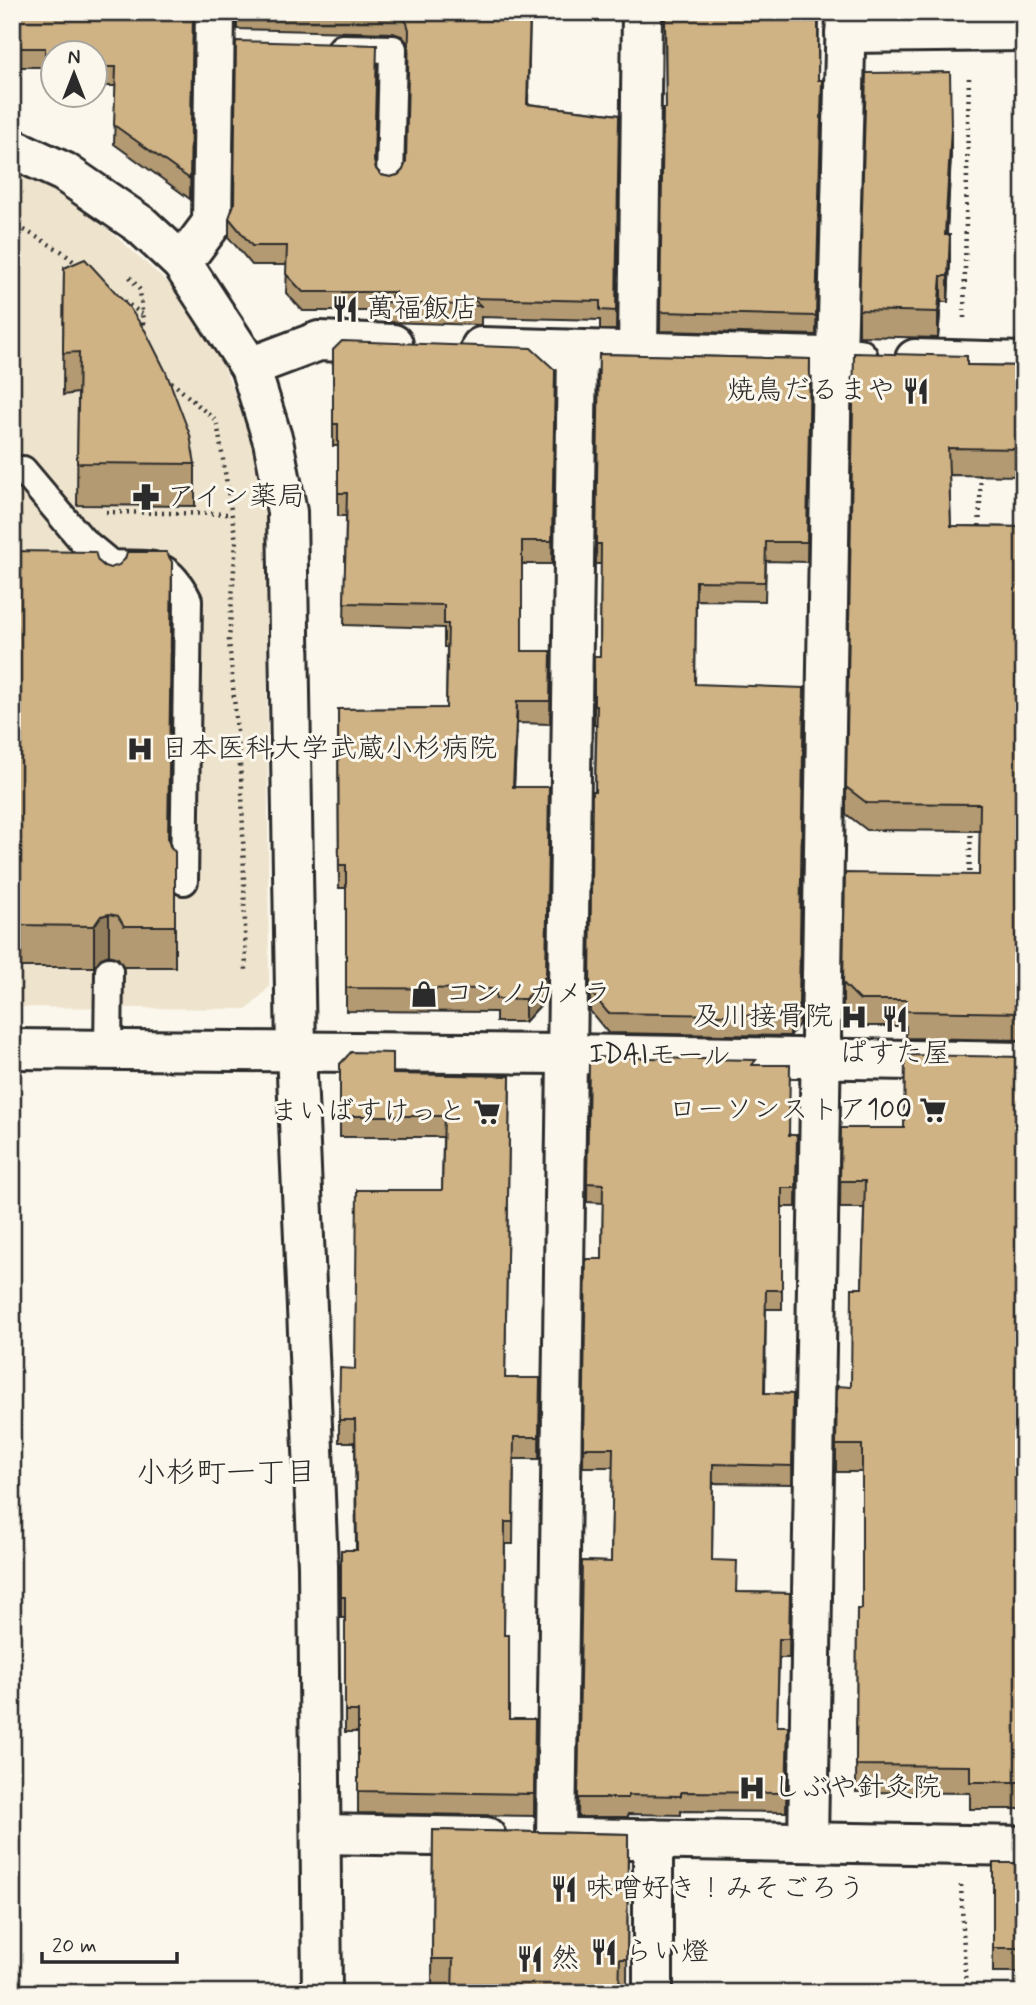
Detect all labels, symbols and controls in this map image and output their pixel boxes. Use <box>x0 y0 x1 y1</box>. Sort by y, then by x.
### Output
north arrow <box>38 38 108 108</box>
text: N <box>68 46 80 71</box>
place label: 萬福飯店 <box>366 291 478 328</box>
restaurant icon: 萬福飯店 <box>330 294 360 324</box>
place label: 焼鳥だるまや <box>727 373 895 410</box>
restaurant icon: 焼鳥だるまや <box>901 376 931 406</box>
place label: アイン薬局 <box>167 479 305 516</box>
pharmacy icon: アイン薬局 <box>131 482 161 512</box>
place label: 日本医科大学武蔵小杉病院 <box>161 731 497 768</box>
hospital icon: 日本医科大学武蔵小杉病院 <box>125 734 155 764</box>
place label: コンノカメラ <box>445 976 611 1013</box>
shop icon: コンノカメラ <box>409 979 439 1009</box>
place label: 及川接骨院 <box>693 999 833 1036</box>
hospital icon: 及川接骨院 <box>839 1002 869 1032</box>
restaurant icon: ぱすた屋 <box>880 1004 910 1034</box>
street label: IDAIモール <box>589 1036 731 1076</box>
place label: ぱすた屋 <box>839 1036 951 1073</box>
place label: ローソンストア100 <box>668 1092 912 1129</box>
place label: まいばすけっと <box>271 1094 466 1131</box>
supermarket icon: ローソンストア100 <box>918 1095 948 1125</box>
supermarket icon: まいばすけっと <box>472 1097 502 1127</box>
district label: 小杉町一丁目 <box>136 1454 316 1493</box>
place label: しぶや針灸院 <box>773 1770 941 1807</box>
hospital icon: しぶや針灸院 <box>737 1773 767 1803</box>
place label: 味噌好き！みそごろう <box>585 1871 866 1908</box>
restaurant icon: 味噌好き！みそごろう <box>549 1874 579 1904</box>
scale bar <box>42 1921 177 1965</box>
text: 20 m <box>52 1932 97 1960</box>
place label: らい燈 <box>625 1934 709 1971</box>
restaurant icon: らい燈 <box>589 1937 619 1967</box>
place label: 然 <box>551 1941 579 1978</box>
restaurant icon: 然 <box>515 1944 545 1974</box>

